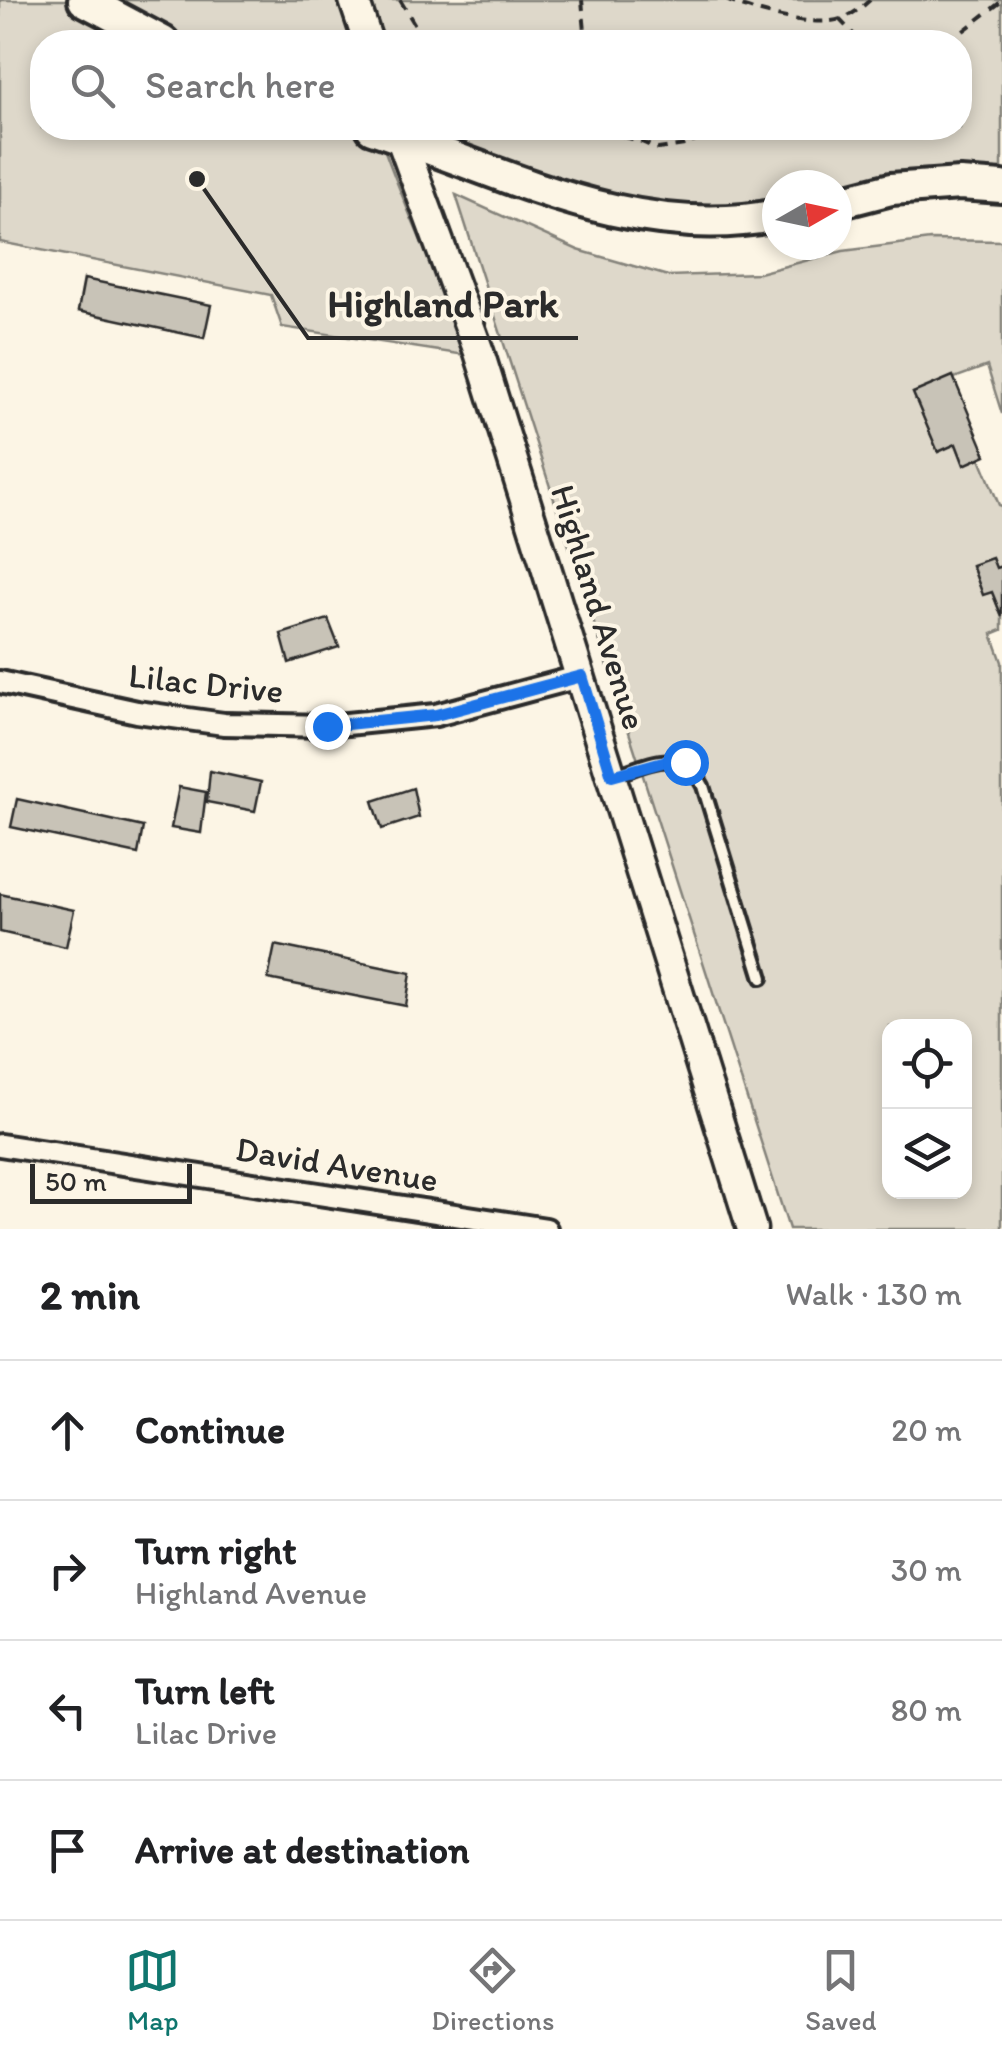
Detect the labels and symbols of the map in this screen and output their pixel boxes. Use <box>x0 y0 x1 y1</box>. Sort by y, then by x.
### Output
north arrow <box>762 170 852 260</box>
callout: Highland Park <box>308 270 578 338</box>
text: Highland Park <box>328 281 559 327</box>
street label: Highland Avenue <box>542 480 656 734</box>
street label: Lilac Drive <box>127 654 285 712</box>
route end <box>305 704 351 750</box>
route start <box>663 740 709 786</box>
street label: David Avenue <box>233 1127 441 1201</box>
scale bar <box>30 1159 192 1204</box>

